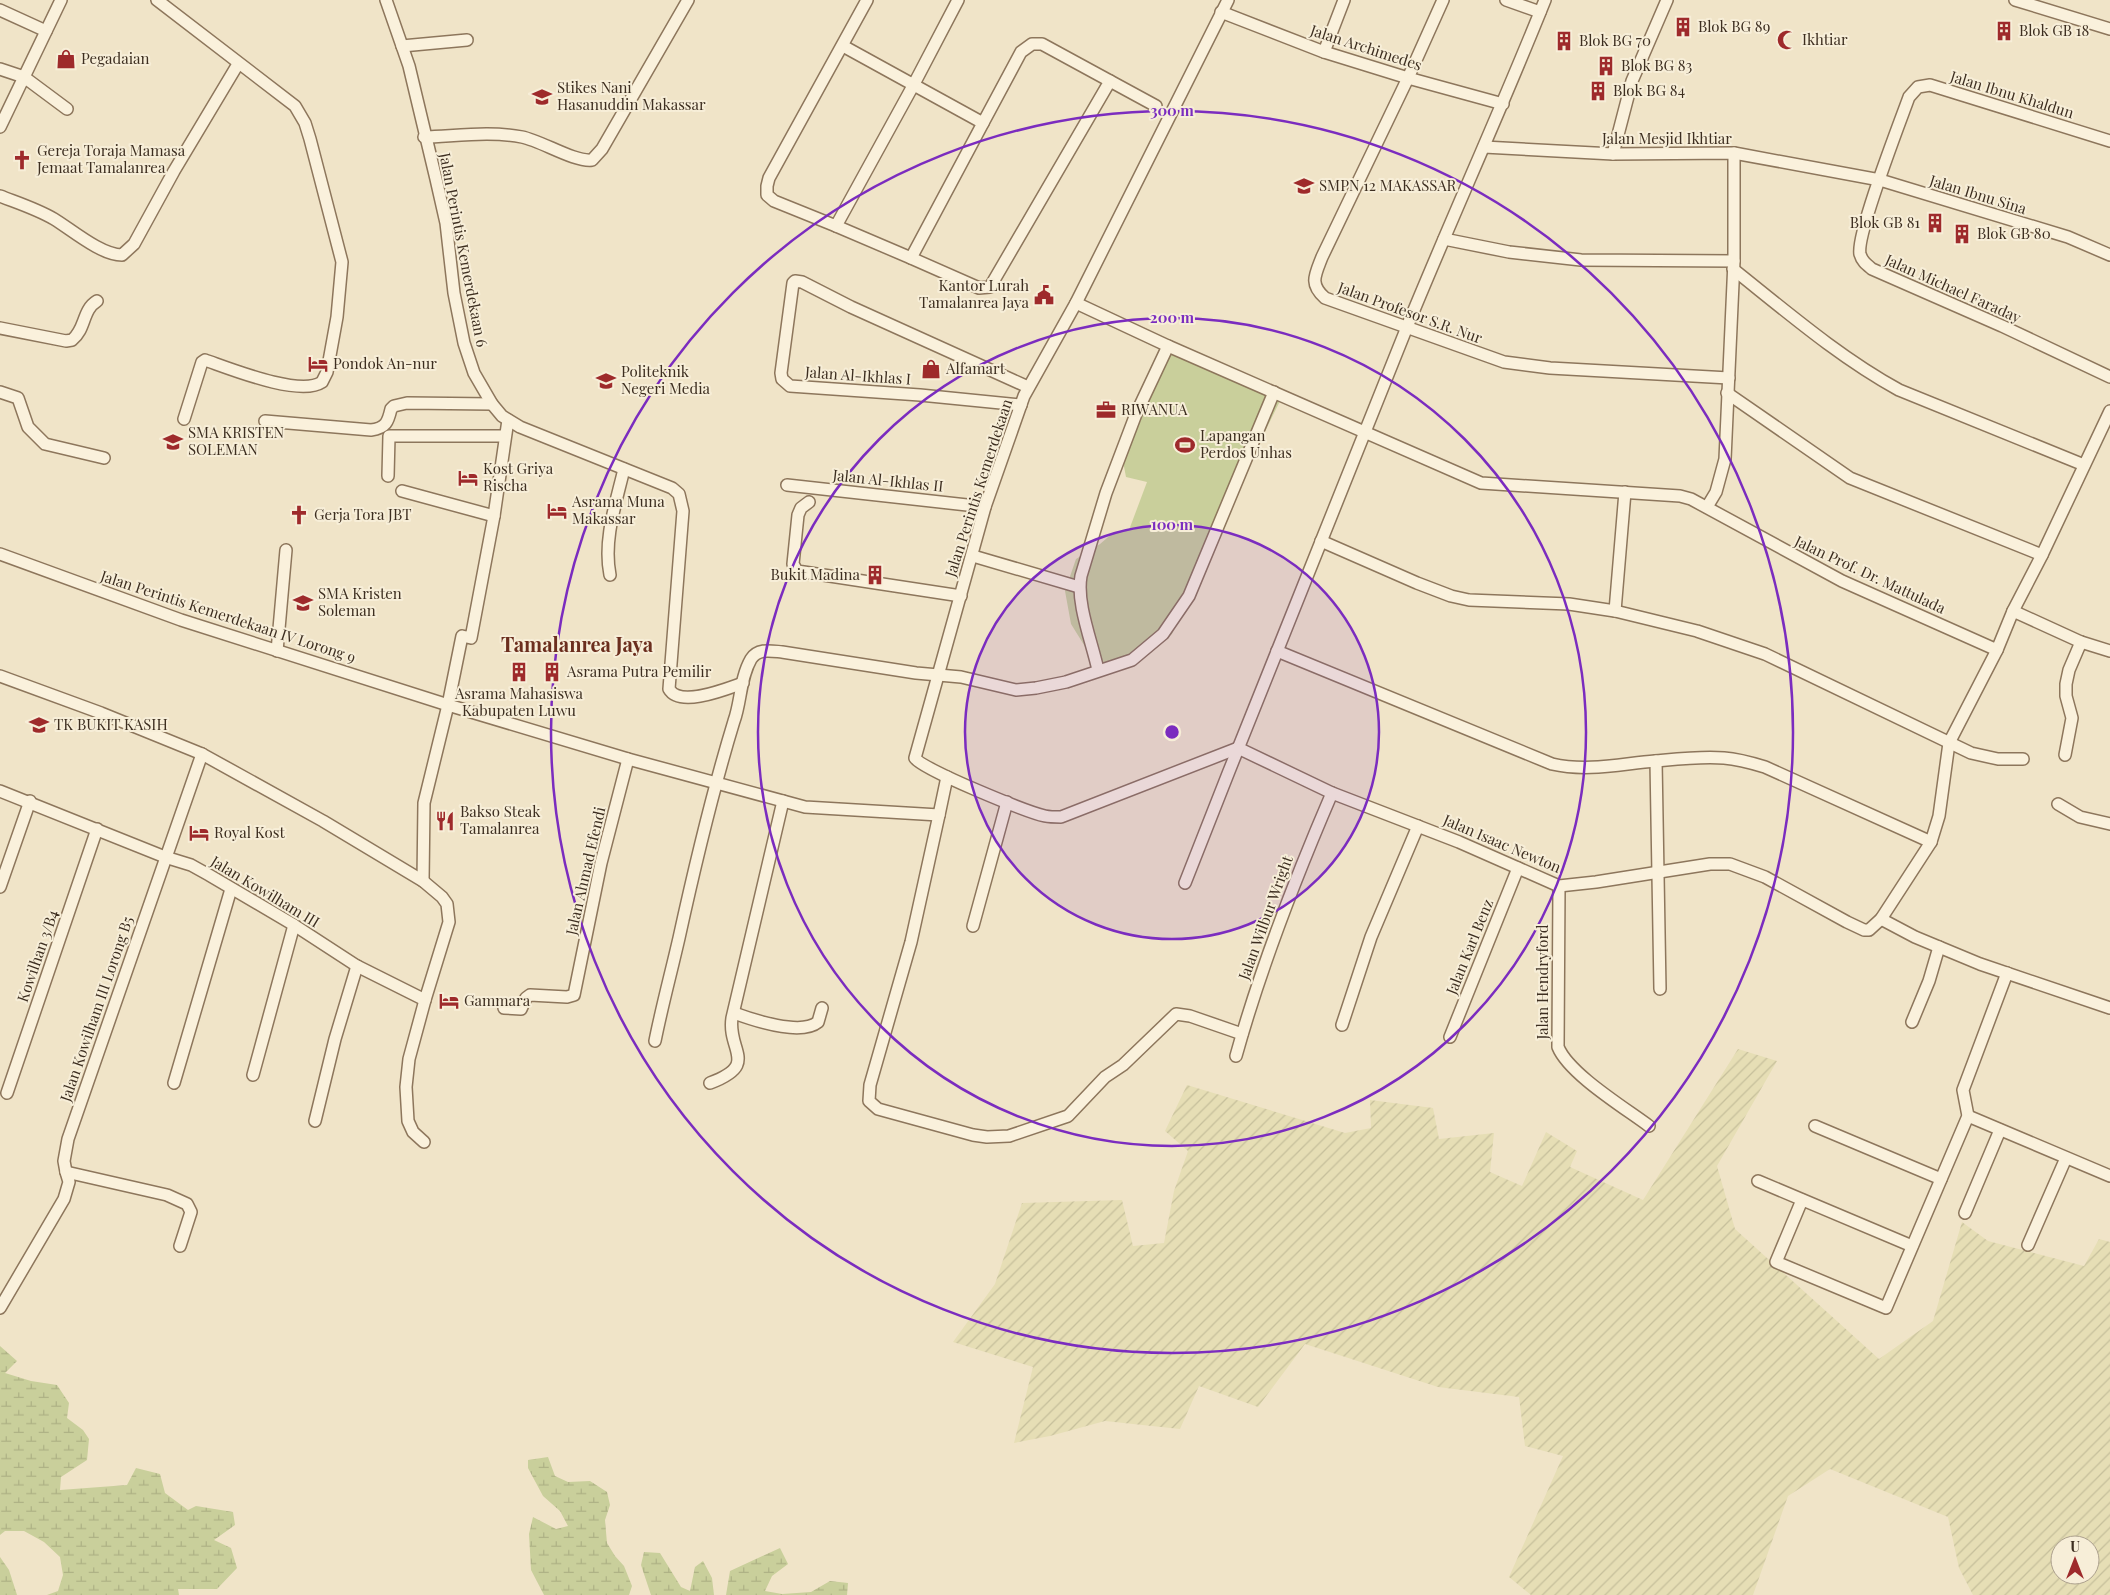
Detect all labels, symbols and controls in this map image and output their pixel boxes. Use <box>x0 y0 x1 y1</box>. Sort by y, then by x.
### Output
building icon: Blok BG 89 <box>1672 16 1694 38</box>
place label: Blok BG 89 <box>1698 16 1770 36</box>
street label: Jalan Archimedes <box>1307 19 1425 75</box>
building icon: Blok GB 18 <box>1993 20 2015 42</box>
place label: Blok GB 18 <box>2019 20 2089 40</box>
mosque icon: Ikhtiar <box>1776 29 1798 51</box>
place label: Ikhtiar <box>1802 29 1848 49</box>
building icon: Blok BG 70 <box>1553 30 1575 52</box>
place label: Blok BG 70 <box>1579 30 1651 50</box>
shop icon: Pegadaian <box>55 48 77 70</box>
place label: Pegadaian <box>81 48 149 68</box>
building icon: Blok BG 83 <box>1595 55 1617 77</box>
place label: Blok BG 83 <box>1621 55 1692 75</box>
street label: Jalan Ibnu Khaldun <box>1947 65 2076 122</box>
place label: Stikes Nani Hasanuddin Makassar <box>557 77 706 114</box>
building icon: Blok BG 84 <box>1587 80 1609 102</box>
place label: Blok BG 84 <box>1613 80 1685 100</box>
school or university icon: Stikes Nani Hasanuddin Makassar <box>531 86 553 108</box>
text: 300 m <box>1150 100 1194 120</box>
street label: Jalan Mesjid Ikhtiar <box>1601 128 1732 148</box>
place label: Gereja Toraja Mamasa Jemaat Tamalanrea <box>36 140 186 177</box>
church icon: Gereja Toraja Mamasa Jemaat Tamalanrea <box>11 149 33 171</box>
street label: Jalan Perintis Kemerdekaan 6 <box>435 150 493 349</box>
street label: Jalan Ibnu Sina <box>1926 170 2030 218</box>
school or university icon: SMPN 12 MAKASSAR <box>1293 175 1315 197</box>
place label: SMPN 12 MAKASSAR <box>1319 175 1457 195</box>
place label: Blok GB 81 <box>1850 212 1920 232</box>
building icon: Blok GB 81 <box>1924 212 1946 234</box>
building icon: Blok GB 80 <box>1951 223 1973 245</box>
place label: Blok GB 80 <box>1977 223 2051 243</box>
street label: Jalan Michael Faraday <box>1881 249 2025 327</box>
place label: Kantor Lurah Tamalanrea Jaya <box>919 275 1030 312</box>
street label: Jalan Profesor S.R. Nur <box>1335 276 1486 348</box>
public building icon: Kantor Lurah Tamalanrea Jaya <box>1033 284 1055 306</box>
text: 200 m <box>1150 307 1195 327</box>
hotel icon: Pondok An-nur <box>307 353 329 375</box>
place label: Pondok An-nur <box>333 353 437 373</box>
shop icon: Alfamart <box>920 358 942 380</box>
place label: Alfamart <box>945 358 1006 378</box>
place label: Politeknik Negeri Media <box>621 361 711 398</box>
street label: Jalan Al-Ikhlas I <box>803 361 912 389</box>
school or university icon: Politeknik Negeri Media <box>595 370 617 392</box>
street label: Jalan Perintis Kemerdekaan <box>940 396 1016 580</box>
office icon: RIWANUA <box>1095 399 1117 421</box>
place label: RIWANUA <box>1121 399 1188 419</box>
place label: SMA KRISTEN SOLEMAN <box>188 422 285 459</box>
place label: Lapangan Perdos Unhas <box>1200 425 1292 462</box>
school or university icon: SMA KRISTEN SOLEMAN <box>162 431 184 453</box>
sports icon: Lapangan Perdos Unhas <box>1174 434 1196 456</box>
place label: Kost Griya Rischa <box>483 458 554 495</box>
street label: Jalan Al-Ikhlas II <box>831 464 944 496</box>
hotel icon: Kost Griya Rischa <box>457 467 479 489</box>
place label: Asrama Muna Makassar <box>571 491 665 528</box>
hotel icon: Asrama Muna Makassar <box>546 500 568 522</box>
church icon: Gerja Tora JBT <box>288 504 310 526</box>
place label: Gerja Tora JBT <box>314 504 412 524</box>
text: 100 m <box>1151 514 1194 534</box>
street label: Jalan Prof. Dr. Mattulada <box>1791 530 1949 618</box>
place label: Bukit Madina <box>771 564 861 584</box>
building icon: Bukit Madina <box>864 564 886 586</box>
street label: Jalan Perintis Kemerdekaan IV Lorong 9 <box>97 565 358 667</box>
place label: SMA Kristen Soleman <box>318 583 402 620</box>
school or university icon: SMA Kristen Soleman <box>292 592 314 614</box>
district label: Tamalanrea Jaya <box>501 630 654 657</box>
building icon: Asrama Mahasiswa Kabupaten Luwu <box>508 661 530 683</box>
building icon: Asrama Putra Pemilir <box>541 661 563 683</box>
place label: Asrama Putra Pemilir <box>566 661 712 681</box>
place label: Asrama Mahasiswa Kabupaten Luwu <box>454 683 584 720</box>
school or university icon: TK BUKIT KASIH <box>28 714 50 736</box>
place label: TK BUKIT KASIH <box>54 714 168 734</box>
centre of rings <box>1163 723 1181 741</box>
place label: Bakso Steak Tamalanrea <box>460 801 541 838</box>
street label: Jalan Ahmad Efendi <box>560 804 610 938</box>
street label: Jalan Isaac Newton <box>1440 809 1564 877</box>
restaurant icon: Bakso Steak Tamalanrea <box>434 810 456 832</box>
hotel icon: Royal Kost <box>188 822 210 844</box>
place label: Royal Kost <box>214 822 286 842</box>
street label: Jalan Kowilham III <box>207 850 323 931</box>
street label: Jalan Wilbur Wright <box>1233 852 1297 983</box>
street label: Jalan Karl Benz <box>1440 896 1497 998</box>
street label: Kowilhan 3/B4 <box>12 907 62 1004</box>
street label: Jalan Kowilham III Lorong B5 <box>55 913 137 1105</box>
street label: Jalan Hendryford <box>1532 924 1552 1041</box>
hotel icon: Gammara <box>438 990 460 1012</box>
place label: Gammara <box>464 990 531 1010</box>
north arrow <box>2050 1535 2100 1585</box>
text: U <box>2070 1537 2080 1556</box>

